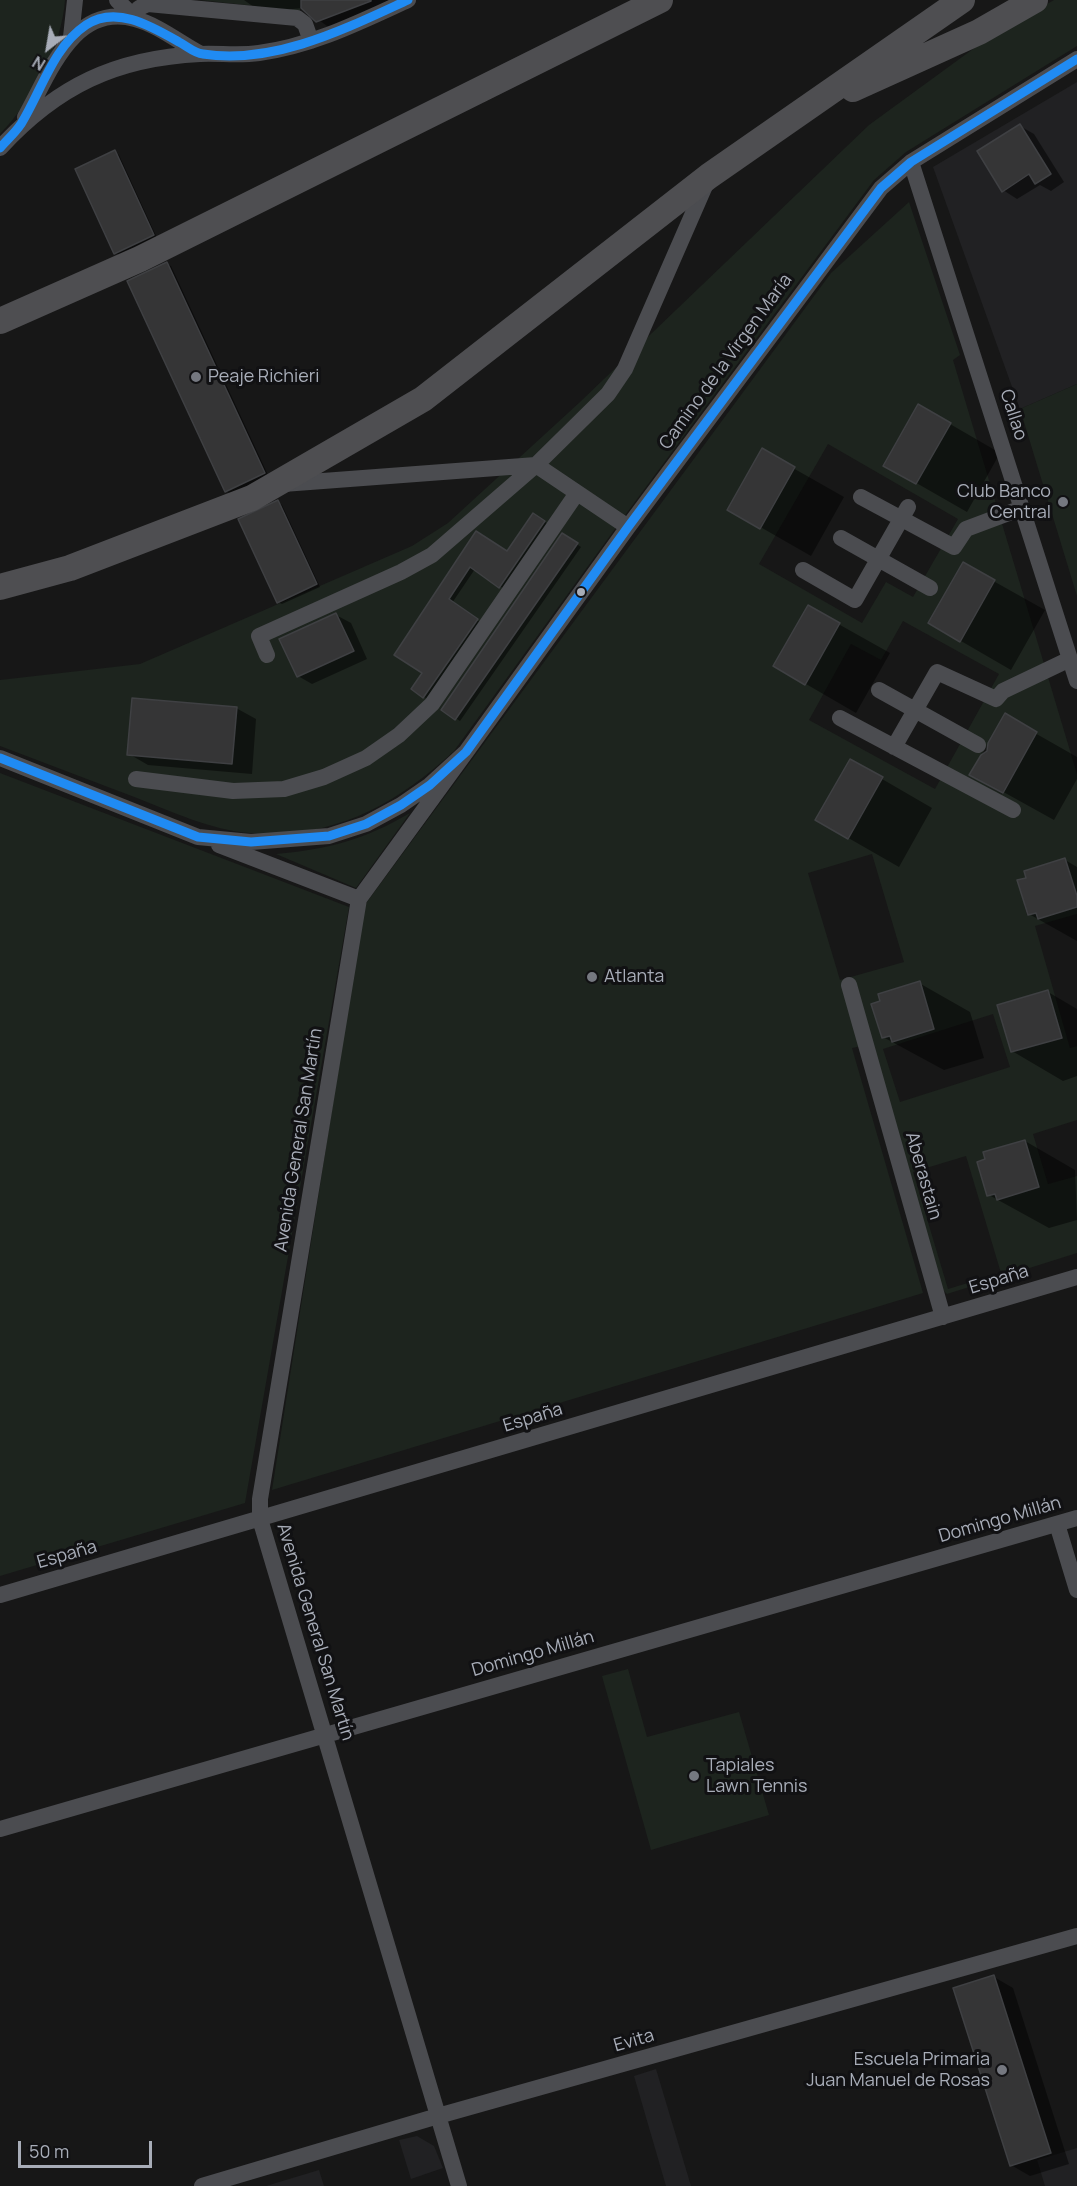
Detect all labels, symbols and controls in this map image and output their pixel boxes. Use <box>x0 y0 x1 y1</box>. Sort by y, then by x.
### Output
north arrow <box>18 18 78 78</box>
text: N <box>28 51 49 76</box>
street label: Camino de la Virgen María <box>655 270 797 454</box>
place label: Peaje Richieri <box>208 366 319 388</box>
marker: Peaje Richieri <box>189 370 203 384</box>
street label: Callao <box>995 387 1031 443</box>
place label: Club Banco Central <box>957 481 1051 524</box>
marker: Club Banco Central <box>1056 495 1070 509</box>
unlabelled marker <box>575 586 587 598</box>
place label: Atlanta <box>604 966 664 988</box>
marker: Atlanta <box>585 970 599 984</box>
street label: Avenida General San Martín <box>271 1027 327 1253</box>
street label: Aberastain <box>900 1130 946 1222</box>
street label: España <box>967 1261 1031 1299</box>
street label: España <box>501 1399 565 1437</box>
street label: Domingo Millán <box>936 1492 1064 1548</box>
street label: Avenida General San Martín <box>272 1521 358 1743</box>
street label: España <box>35 1536 99 1574</box>
street label: Domingo Millán <box>469 1626 597 1682</box>
place label: Tapiales Lawn Tennis <box>706 1755 808 1798</box>
marker: Tapiales Lawn Tennis <box>687 1769 701 1783</box>
street label: Evita <box>611 2025 657 2057</box>
place label: Escuela Primaria Juan Manuel de Rosas <box>806 2049 990 2092</box>
marker: Escuela Primaria Juan Manuel de Rosas <box>995 2063 1009 2077</box>
scale bar <box>21 2129 154 2167</box>
text: 50 m <box>29 2139 69 2163</box>

